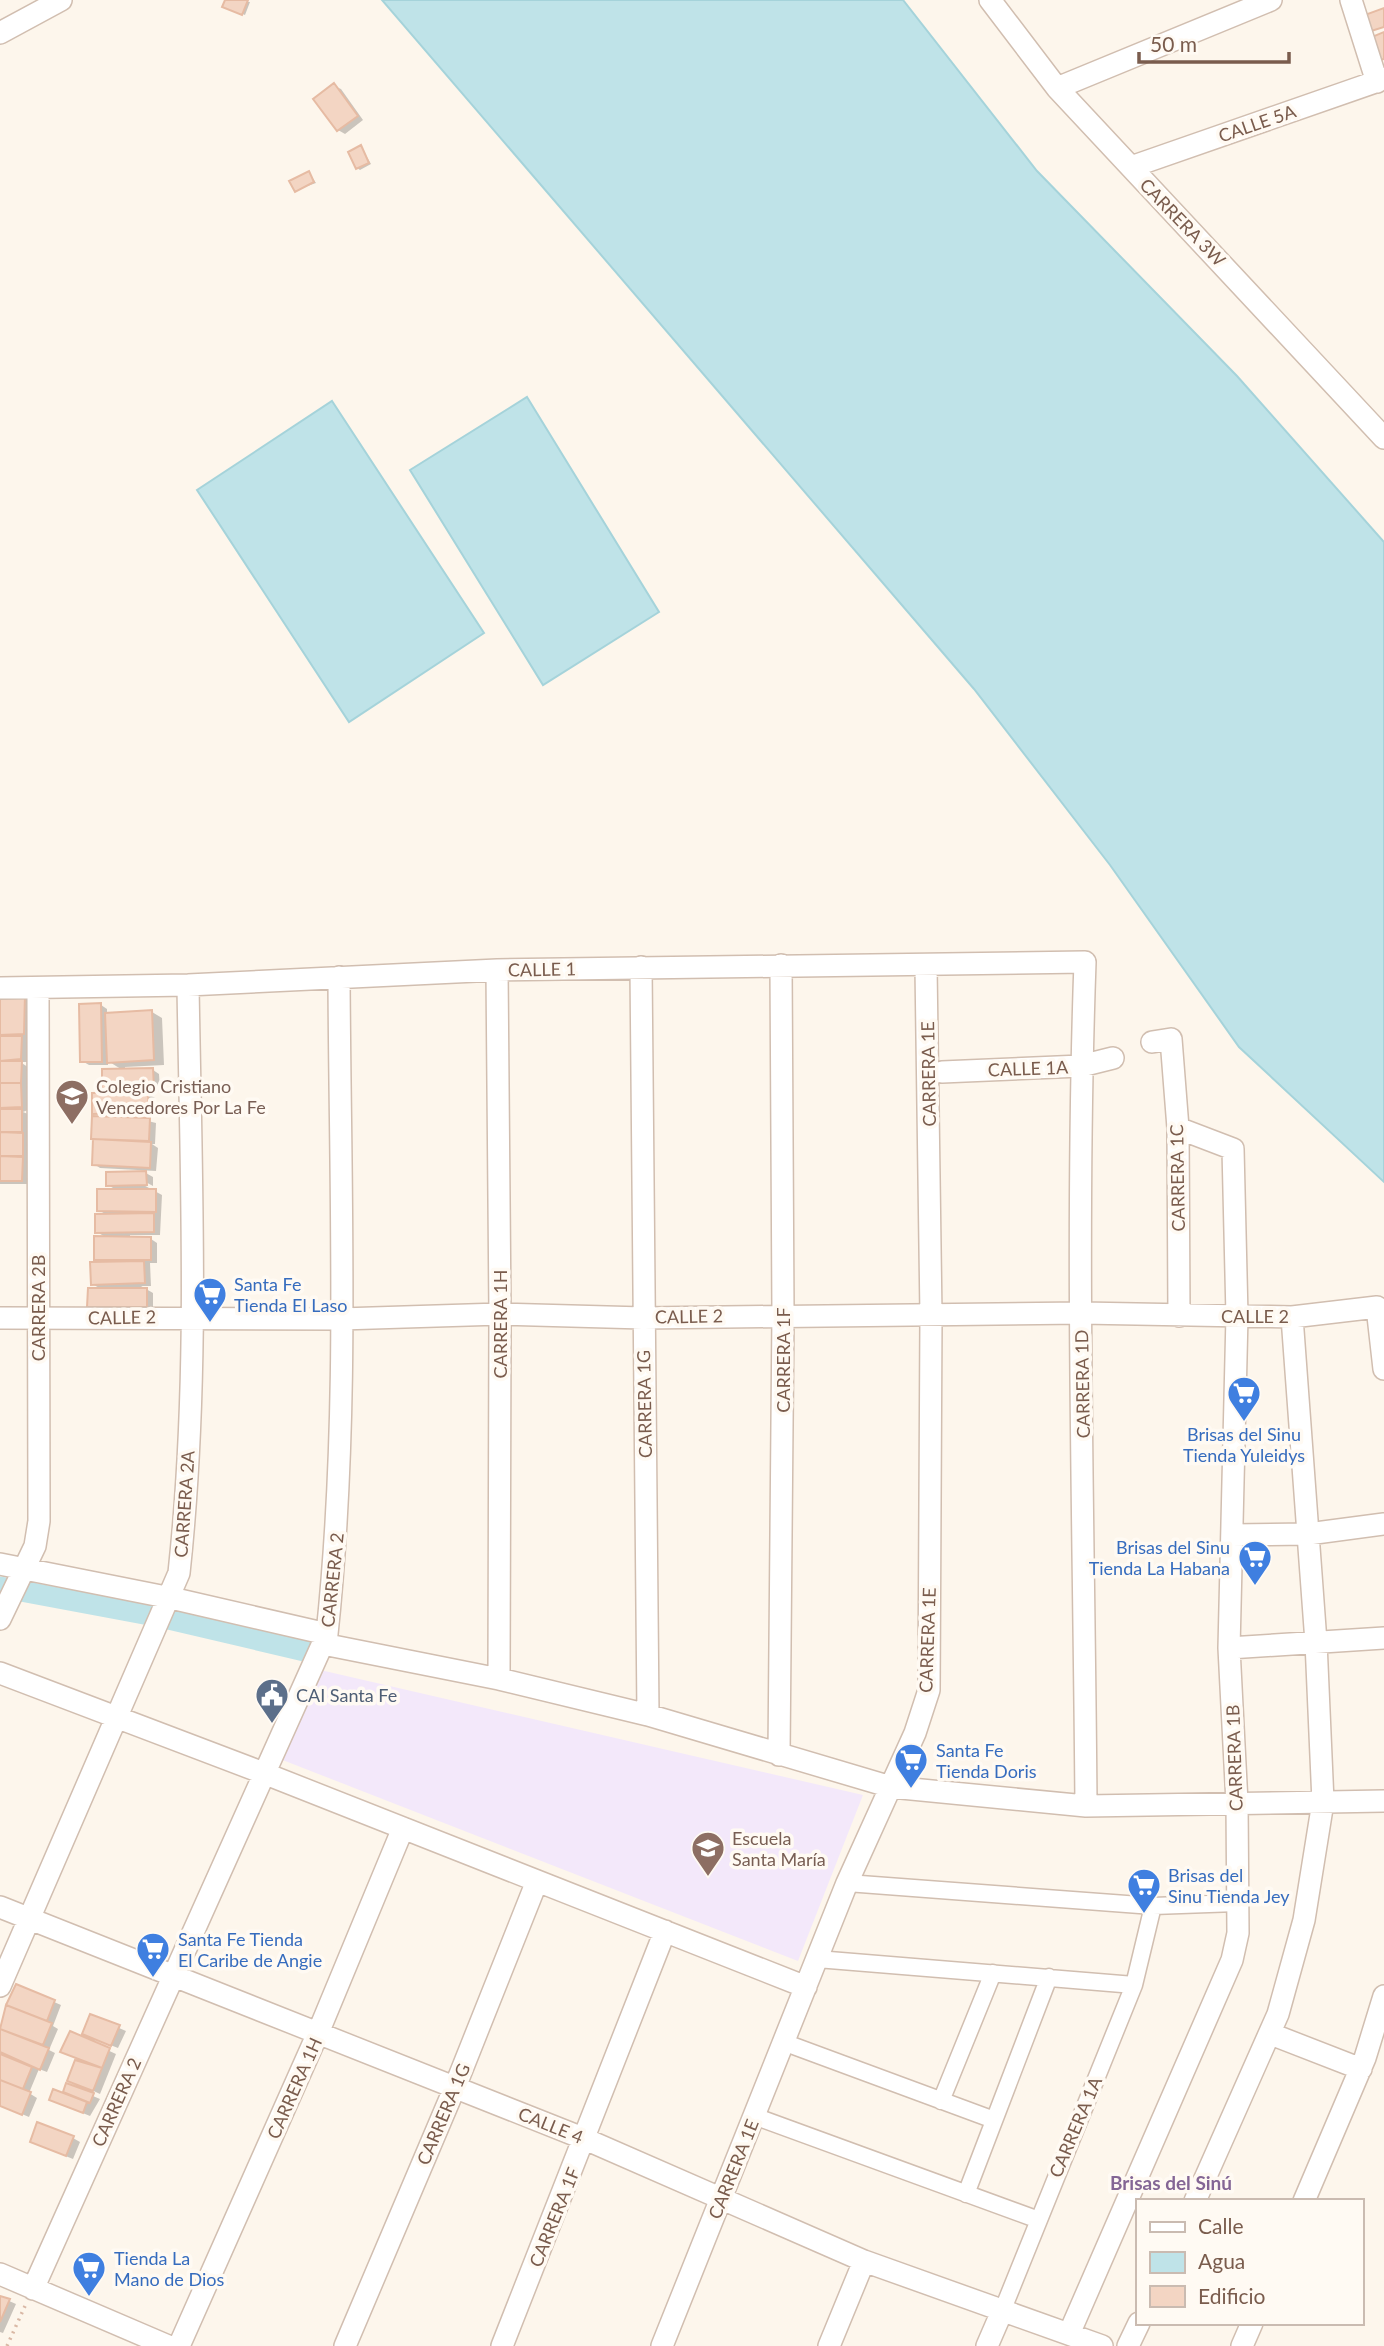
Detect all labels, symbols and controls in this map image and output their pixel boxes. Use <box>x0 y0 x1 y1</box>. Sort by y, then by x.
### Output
scale bar <box>1139 21 1290 65</box>
text: 50 m <box>1150 31 1197 56</box>
street label: CALLE 5A <box>1215 99 1299 146</box>
street label: CARRERA 3W <box>1136 173 1231 271</box>
street label: CALLE 1 <box>508 957 576 981</box>
street label: CARRERA 1E <box>916 1021 940 1127</box>
street label: CALLE 1A <box>987 1056 1069 1080</box>
place label: Colegio Cristiano Vencedores Por La Fe <box>96 1075 266 1118</box>
school or university icon: Colegio Cristiano Vencedores Por La Fe <box>53 1077 91 1126</box>
street label: CARRERA 1C <box>1165 1124 1189 1232</box>
street label: CARRERA 2B <box>27 1255 49 1361</box>
street label: CARRERA 1H <box>489 1270 511 1378</box>
place label: Santa Fe Tienda El Laso <box>234 1273 347 1316</box>
supermarket icon: Santa Fe Tienda El Laso <box>191 1275 229 1324</box>
street label: CALLE 2 <box>655 1304 723 1328</box>
street label: CALLE 2 <box>88 1305 156 1329</box>
street label: CALLE 2 <box>1221 1305 1289 1327</box>
street label: CARRERA 1F <box>772 1307 794 1413</box>
street label: CARRERA 1D <box>1070 1329 1094 1439</box>
street label: CARRERA 1G <box>632 1350 656 1458</box>
supermarket icon: Brisas del Sinu Tienda Yuleidys <box>1225 1374 1263 1423</box>
place label: Brisas del Sinu Tienda Yuleidys <box>1183 1423 1305 1466</box>
street label: CARRERA 2A <box>169 1449 199 1558</box>
street label: CARRERA 2 <box>316 1532 348 1628</box>
place label: Brisas del Sinu Tienda La Habana <box>1089 1536 1230 1579</box>
supermarket icon: Brisas del Sinu Tienda La Habana <box>1236 1538 1274 1587</box>
street label: CARRERA 1E <box>914 1587 940 1693</box>
public building icon: CAI Santa Fe <box>253 1676 291 1725</box>
place label: CAI Santa Fe <box>296 1684 397 1706</box>
street label: CARRERA 1B <box>1221 1704 1247 1812</box>
place label: Santa Fe Tienda Doris <box>936 1739 1037 1782</box>
supermarket icon: Santa Fe Tienda Doris <box>892 1741 930 1790</box>
place label: Escuela Santa María <box>732 1827 826 1870</box>
school or university icon: Escuela Santa María <box>689 1829 727 1878</box>
place label: Brisas del Sinu Tienda Jey <box>1168 1864 1290 1907</box>
supermarket icon: Brisas del Sinu Tienda Jey <box>1125 1866 1163 1915</box>
place label: Santa Fe Tienda El Caribe de Angie <box>178 1928 322 1971</box>
supermarket icon: Santa Fe Tienda El Caribe de Angie <box>134 1930 172 1979</box>
street label: CARRERA 1H <box>262 2034 326 2142</box>
street label: CARRERA 2 <box>87 2054 145 2150</box>
street label: CARRERA 1G <box>412 2060 474 2168</box>
street label: CARRERA 1A <box>1044 2073 1106 2181</box>
street label: CALLE 4 <box>515 2102 587 2148</box>
street label: CARRERA 1E <box>703 2116 763 2222</box>
street label: CARRERA 1F <box>524 2164 584 2270</box>
district label: Brisas del Sinú <box>1110 2171 1232 2194</box>
legend <box>1136 2199 1363 2325</box>
text: Calle <box>1198 2213 1243 2238</box>
place label: Tienda La Mano de Dios <box>114 2247 224 2290</box>
text: Agua <box>1198 2248 1245 2273</box>
supermarket icon: Tienda La Mano de Dios <box>70 2249 108 2298</box>
text: Edificio <box>1198 2283 1266 2308</box>

